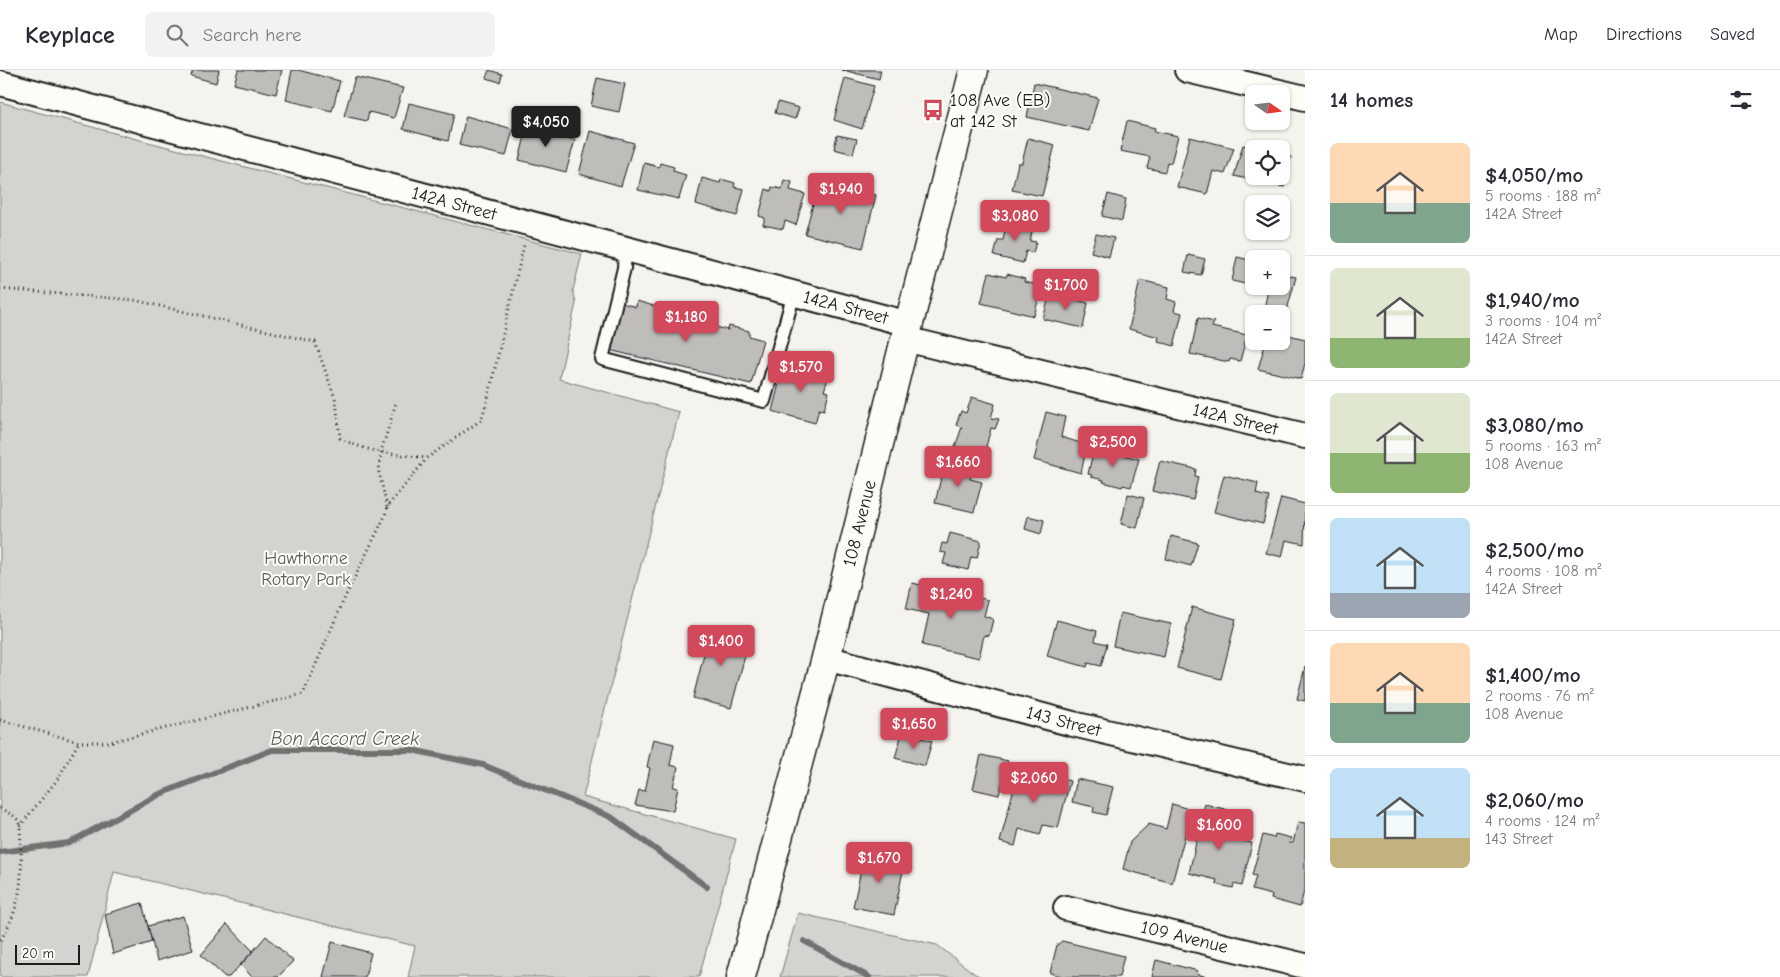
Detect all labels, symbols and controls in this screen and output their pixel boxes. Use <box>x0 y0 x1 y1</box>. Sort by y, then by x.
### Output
search box <box>145 12 495 57</box>
text: Keyplace <box>25 21 115 49</box>
icon: search <box>163 21 191 49</box>
text: Search here <box>203 24 302 46</box>
text: Map <box>1544 24 1578 45</box>
text: Directions <box>1606 24 1682 45</box>
text: Saved <box>1710 24 1755 45</box>
north arrow <box>1245 85 1290 130</box>
map controls <box>1245 85 1290 350</box>
icon: filters <box>1727 86 1755 114</box>
text: 14 homes <box>1330 88 1413 112</box>
place label: 108 Ave (EB) at 142 St <box>950 90 1051 132</box>
bus stop icon: 108 Ave (EB) at 142 St <box>920 97 946 123</box>
pin: $4,050 <box>505 106 587 148</box>
text: $4,050 <box>523 113 570 131</box>
button: locate <box>1245 140 1290 185</box>
icon: home <box>1370 163 1430 223</box>
text: $4,050/mo <box>1485 163 1583 187</box>
pin: $1,940 <box>800 172 882 215</box>
text: $1,940 <box>819 180 863 198</box>
street label: 142A Street <box>410 182 500 225</box>
text: 5 rooms · 188 m² <box>1485 187 1601 205</box>
button: layers <box>1245 195 1290 240</box>
pin: $3,080 <box>974 200 1056 242</box>
text: 142A Street <box>1485 205 1562 223</box>
text: $3,080 <box>991 207 1039 225</box>
button: + <box>1245 250 1290 295</box>
pin: $1,700 <box>1025 268 1107 311</box>
text: $1,700 <box>1044 276 1088 294</box>
street label: 142A Street <box>801 286 891 329</box>
icon: home <box>1370 288 1430 348</box>
text: $1,940/mo <box>1485 288 1580 312</box>
pin: $1,180 <box>645 300 727 343</box>
button: − <box>1245 305 1290 350</box>
text: $1,180 <box>665 308 707 326</box>
text: 3 rooms · 104 m² <box>1485 312 1601 330</box>
text: 142A Street <box>1485 330 1562 348</box>
pin: $1,570 <box>760 350 842 393</box>
text: $1,570 <box>779 358 823 376</box>
street label: 142A Street <box>1191 399 1281 440</box>
icon: home <box>1370 413 1430 473</box>
text: $3,080/mo <box>1485 413 1584 437</box>
pin: $2,500 <box>1072 426 1154 468</box>
text: $2,500 <box>1089 433 1137 451</box>
text: 5 rooms · 163 m² <box>1485 437 1601 455</box>
pin: $1,660 <box>917 446 999 488</box>
text: $1,660 <box>936 453 980 471</box>
text: 108 Avenue <box>1485 455 1563 473</box>
street label: 108 Avenue <box>839 478 880 569</box>
icon: home <box>1370 538 1430 598</box>
text: $2,500/mo <box>1485 538 1584 562</box>
park label: Hawthorne Rotary Park <box>261 548 351 590</box>
text: 4 rooms · 108 m² <box>1485 562 1601 580</box>
pin: $1,240 <box>910 578 992 620</box>
text: 142A Street <box>1485 580 1562 598</box>
text: $1,240 <box>929 585 973 603</box>
pin: $1,400 <box>680 624 762 667</box>
text: $1,400 <box>699 632 743 650</box>
icon: home <box>1370 663 1430 723</box>
text: $1,400/mo <box>1485 663 1581 687</box>
text: 2 rooms · 76 m² <box>1485 687 1594 705</box>
street label: 143 Street <box>1024 702 1104 741</box>
text: 108 Avenue <box>1485 705 1563 723</box>
pin: $1,650 <box>873 708 955 750</box>
text: $1,650 <box>892 715 937 733</box>
water label: Bon Accord Creek <box>271 728 420 750</box>
pin: $2,060 <box>993 762 1075 804</box>
text: $2,060 <box>1010 769 1058 787</box>
icon: home <box>1370 788 1430 848</box>
text: $2,060/mo <box>1485 788 1584 812</box>
pin: $1,600 <box>1178 808 1260 851</box>
text: 4 rooms · 124 m² <box>1485 812 1599 830</box>
text: $1,600 <box>1196 816 1242 834</box>
text: 143 Street <box>1485 830 1553 848</box>
pin: $1,670 <box>838 842 920 884</box>
text: $1,670 <box>857 849 901 867</box>
street label: 109 Avenue <box>1139 916 1230 957</box>
scale bar <box>15 942 80 965</box>
text: 20 m <box>22 945 54 962</box>

